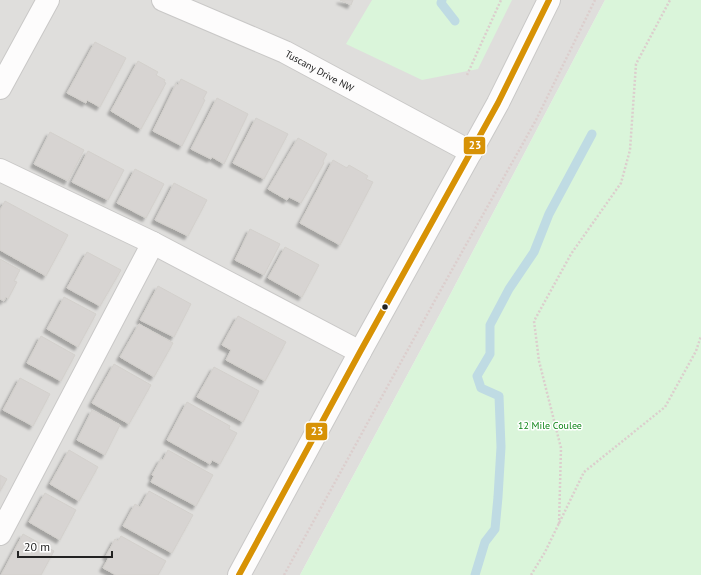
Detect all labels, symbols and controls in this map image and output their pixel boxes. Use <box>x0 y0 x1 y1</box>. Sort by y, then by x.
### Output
street label: Tuscany Drive NW <box>283 47 357 95</box>
line badge: 23 <box>463 136 486 155</box>
text: 23 <box>469 138 481 152</box>
unlabelled marker <box>380 302 390 312</box>
park label: 12 Mile Coulee <box>518 419 582 432</box>
line badge: 23 <box>305 422 328 441</box>
text: 23 <box>311 424 323 438</box>
scale bar <box>18 533 112 559</box>
text: 20 m <box>24 539 50 554</box>

